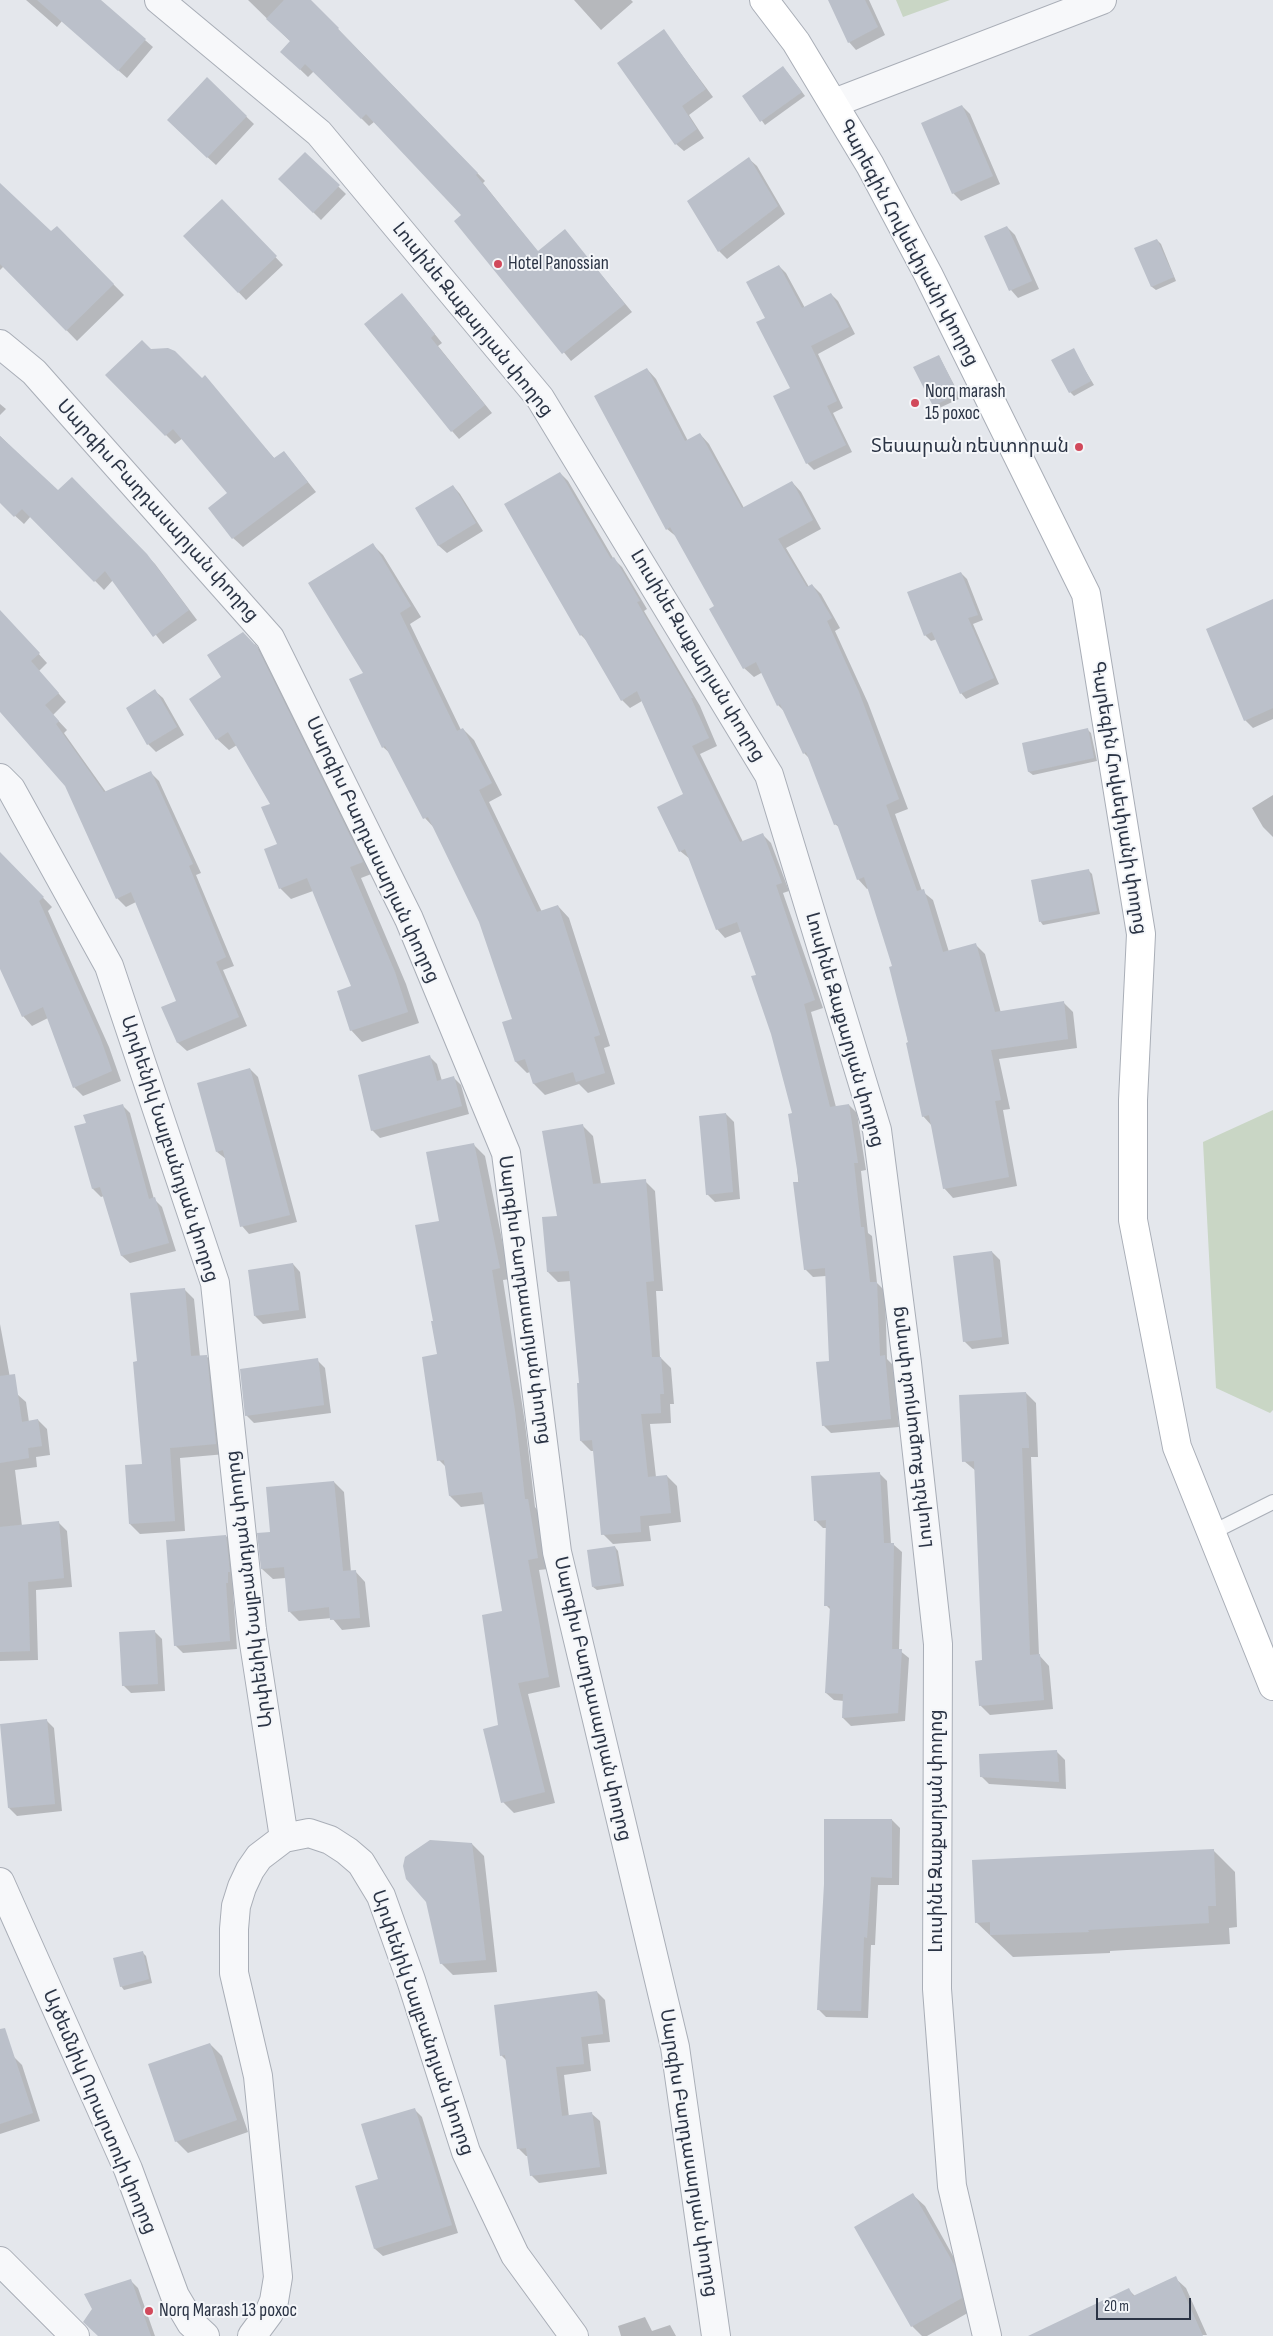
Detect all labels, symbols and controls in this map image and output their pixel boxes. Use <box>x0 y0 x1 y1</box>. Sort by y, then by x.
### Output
street label: Գարեգին Հովսեփյանի փողոց <box>833 116 983 370</box>
street label: Լուսինե Զաքարյան փողոց <box>387 218 557 422</box>
place label: Hotel Panossian <box>508 253 609 275</box>
marker: Hotel Panossian <box>492 258 504 270</box>
place label: Norq marash 15 poxoc <box>925 381 1006 425</box>
street label: Սարգիս Բաղդասարյան փողոց <box>51 395 263 627</box>
marker: Norq marash 15 poxoc <box>909 397 921 409</box>
place label: Տեսարան ռեստորան <box>871 436 1069 458</box>
marker: Տեսարան ռեստորան <box>1073 441 1085 453</box>
street label: Լուսինե Զաքարյան փողոց <box>625 546 769 766</box>
street label: Գարեգին Հովսեփյանի փողոց <box>1085 660 1151 936</box>
street label: Սարգիս Բաղդասարյան փողոց <box>300 713 444 987</box>
street label: Լուսինե Զաքարյան փողոց <box>799 910 889 1150</box>
street label: Արփենիկ Նալբանդյան փողոց <box>115 1013 223 1285</box>
street label: Սարգիս Բաղդասարյան փողոց <box>492 1154 556 1446</box>
street label: Լուսինե Զաքարյան փողոց <box>887 1305 939 1549</box>
street label: Արփենիկ Նալբանդյան փողոց <box>222 1449 278 1729</box>
street label: Սարգիս Բաղդասարյան փողոց <box>548 1554 636 1844</box>
street label: Լուսինե Զաքարյան փողոց <box>926 1709 948 1953</box>
street label: Արփենիկ Նալբանդյան փողոց <box>366 1887 478 2159</box>
street label: Այծեմնիկ Ուրարտուի փողոց <box>37 1986 161 2238</box>
street label: Սարգիս Բաղդասարյան փողոց <box>654 2007 722 2299</box>
scale bar <box>1098 2288 1193 2320</box>
text: 20 m <box>1104 2297 1129 2316</box>
place label: Norq Marash 13 poxoc <box>159 2300 297 2322</box>
marker: Norq Marash 13 poxoc <box>143 2305 155 2317</box>

